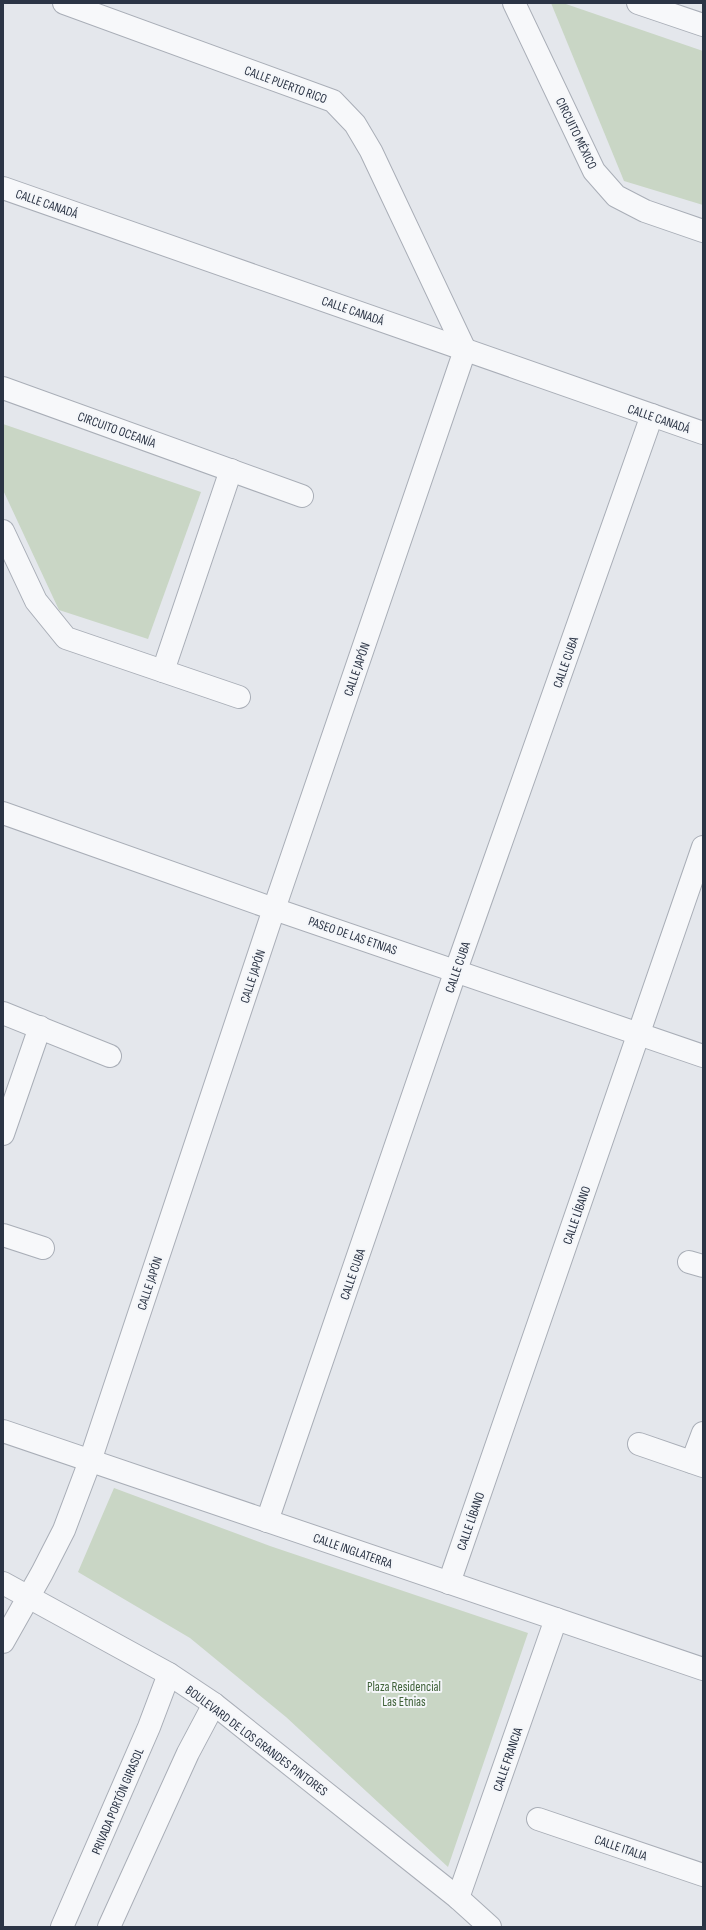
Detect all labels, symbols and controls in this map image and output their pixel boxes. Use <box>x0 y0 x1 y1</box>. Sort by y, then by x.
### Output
street label: CALLE PUERTO RICO <box>242 63 329 107</box>
street label: CIRCUITO MÉXICO <box>552 95 600 172</box>
street label: CALLE CANADÁ <box>13 186 80 222</box>
street label: CALLE CANADÁ <box>319 293 386 329</box>
street label: CALLE CANADÁ <box>625 401 692 437</box>
street label: CIRCUITO OCEANÍA <box>75 408 158 452</box>
street label: CALLE CUBA <box>550 634 582 690</box>
street label: CALLE JAPÓN <box>340 640 374 698</box>
street label: PASEO DE LAS ETNIAS <box>306 913 400 959</box>
street label: CALLE CUBA <box>442 939 474 995</box>
street label: CALLE JAPÓN <box>237 947 269 1005</box>
street label: CALLE LÍBANO <box>559 1184 594 1247</box>
street label: CALLE CUBA <box>337 1246 369 1302</box>
street label: CALLE JAPÓN <box>134 1254 166 1312</box>
street label: CALLE LÍBANO <box>453 1490 488 1553</box>
street label: CALLE INGLATERRA <box>311 1530 395 1572</box>
park label: Plaza Residencial Las Etnias <box>367 1679 441 1710</box>
street label: BOULEVARD DE LOS GRANDES PINTORES <box>182 1682 331 1800</box>
street label: CALLE FRANCIA <box>490 1725 526 1793</box>
street label: PRIVADA PORTÓN GIRASOL <box>88 1746 148 1857</box>
street label: CALLE ITALIA <box>592 1831 650 1865</box>

